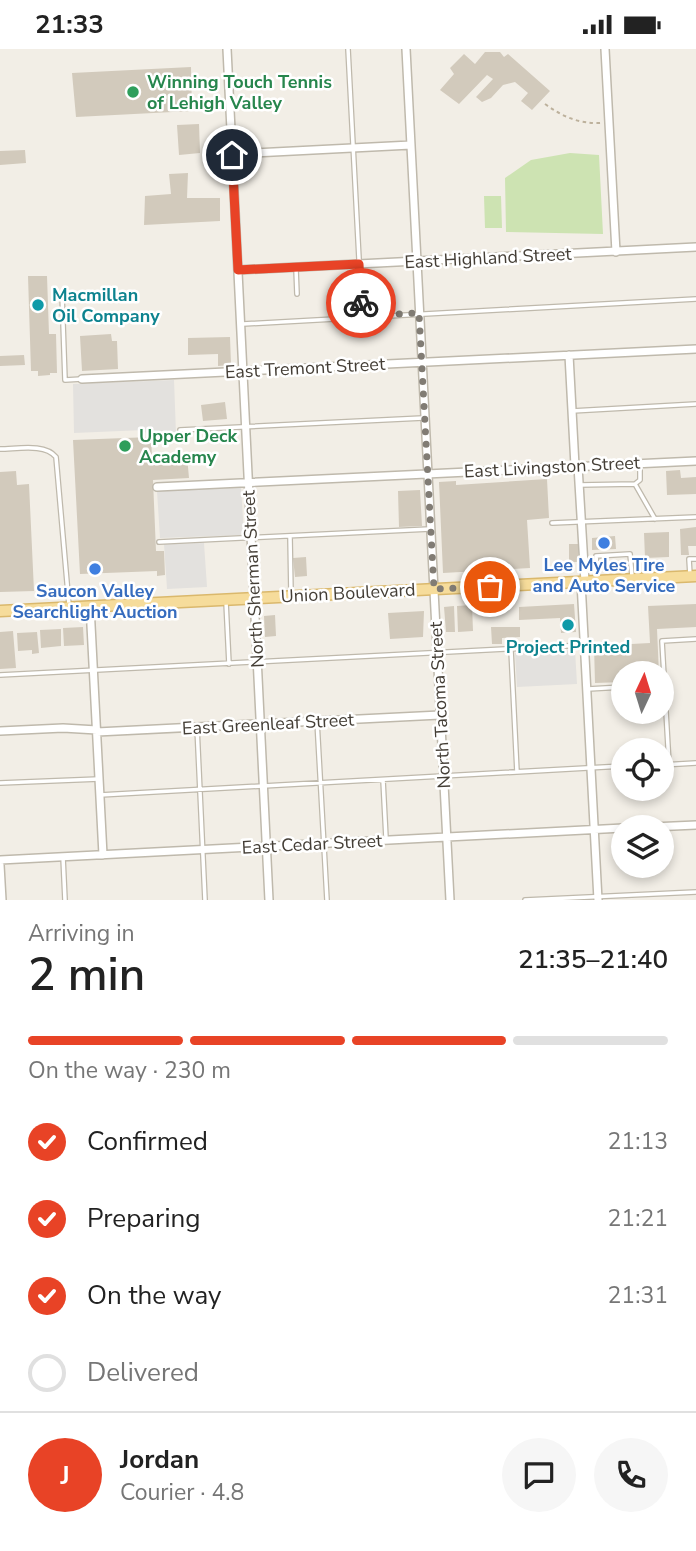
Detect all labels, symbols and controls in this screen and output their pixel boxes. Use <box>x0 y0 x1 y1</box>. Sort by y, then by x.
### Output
text: 21:33 <box>35 7 104 42</box>
place label: Winning Touch Tennis of Lehigh Valley <box>147 70 332 115</box>
marker: Winning Touch Tennis of Lehigh Valley <box>125 84 141 100</box>
pin <box>202 125 262 185</box>
icon: home <box>213 136 251 174</box>
street label: East Highland Street <box>404 242 573 274</box>
courier <box>326 268 396 338</box>
place label: Macmillan Oil Company <box>52 283 160 328</box>
icon: bike <box>342 284 380 322</box>
marker: Macmillan Oil Company <box>30 297 46 313</box>
street label: East Tremont Street <box>224 352 386 384</box>
place label: Upper Deck Academy <box>139 424 238 469</box>
marker: Upper Deck Academy <box>117 438 133 454</box>
street label: East Livingston Street <box>463 450 641 484</box>
street label: North Sherman Street <box>236 489 270 668</box>
marker: Lee Myles Tire and Auto Service <box>596 535 612 551</box>
place label: Lee Myles Tire and Auto Service <box>533 553 676 598</box>
pin <box>460 557 520 617</box>
marker: Saucon Valley Searchlight Auction <box>87 561 103 577</box>
icon: bag <box>471 568 509 606</box>
street label: Union Boulevard <box>280 577 416 609</box>
place label: Saucon Valley Searchlight Auction <box>12 579 178 624</box>
marker: Project Printed <box>560 617 576 633</box>
street label: North Tacoma Street <box>424 620 456 789</box>
place label: Project Printed <box>506 635 630 659</box>
north arrow <box>611 661 674 725</box>
map controls <box>611 661 674 878</box>
street label: East Greenleaf Street <box>181 707 355 740</box>
button: locate <box>611 738 674 801</box>
button: layers <box>611 815 674 878</box>
street label: East Cedar Street <box>241 828 384 860</box>
text: Arriving in <box>28 918 135 949</box>
text: 21:35–21:40 <box>518 942 668 977</box>
text: 2 min <box>28 943 145 1006</box>
text: On the way · 230 m <box>28 1055 231 1086</box>
icon: check <box>28 1123 66 1161</box>
text: Confirmed <box>87 1124 208 1159</box>
text: 21:13 <box>608 1126 668 1157</box>
icon: check <box>28 1200 66 1238</box>
text: Preparing <box>87 1201 200 1236</box>
text: 21:21 <box>608 1203 668 1234</box>
icon: check <box>28 1277 66 1315</box>
text: On the way <box>87 1278 221 1313</box>
text: 21:31 <box>608 1280 668 1311</box>
text: Delivered <box>87 1355 199 1390</box>
button: chat <box>502 1438 576 1512</box>
button: phone <box>594 1438 668 1512</box>
text: Jordan <box>120 1442 199 1477</box>
text: J <box>60 1458 70 1493</box>
text: Courier · 4.8 <box>120 1477 244 1508</box>

